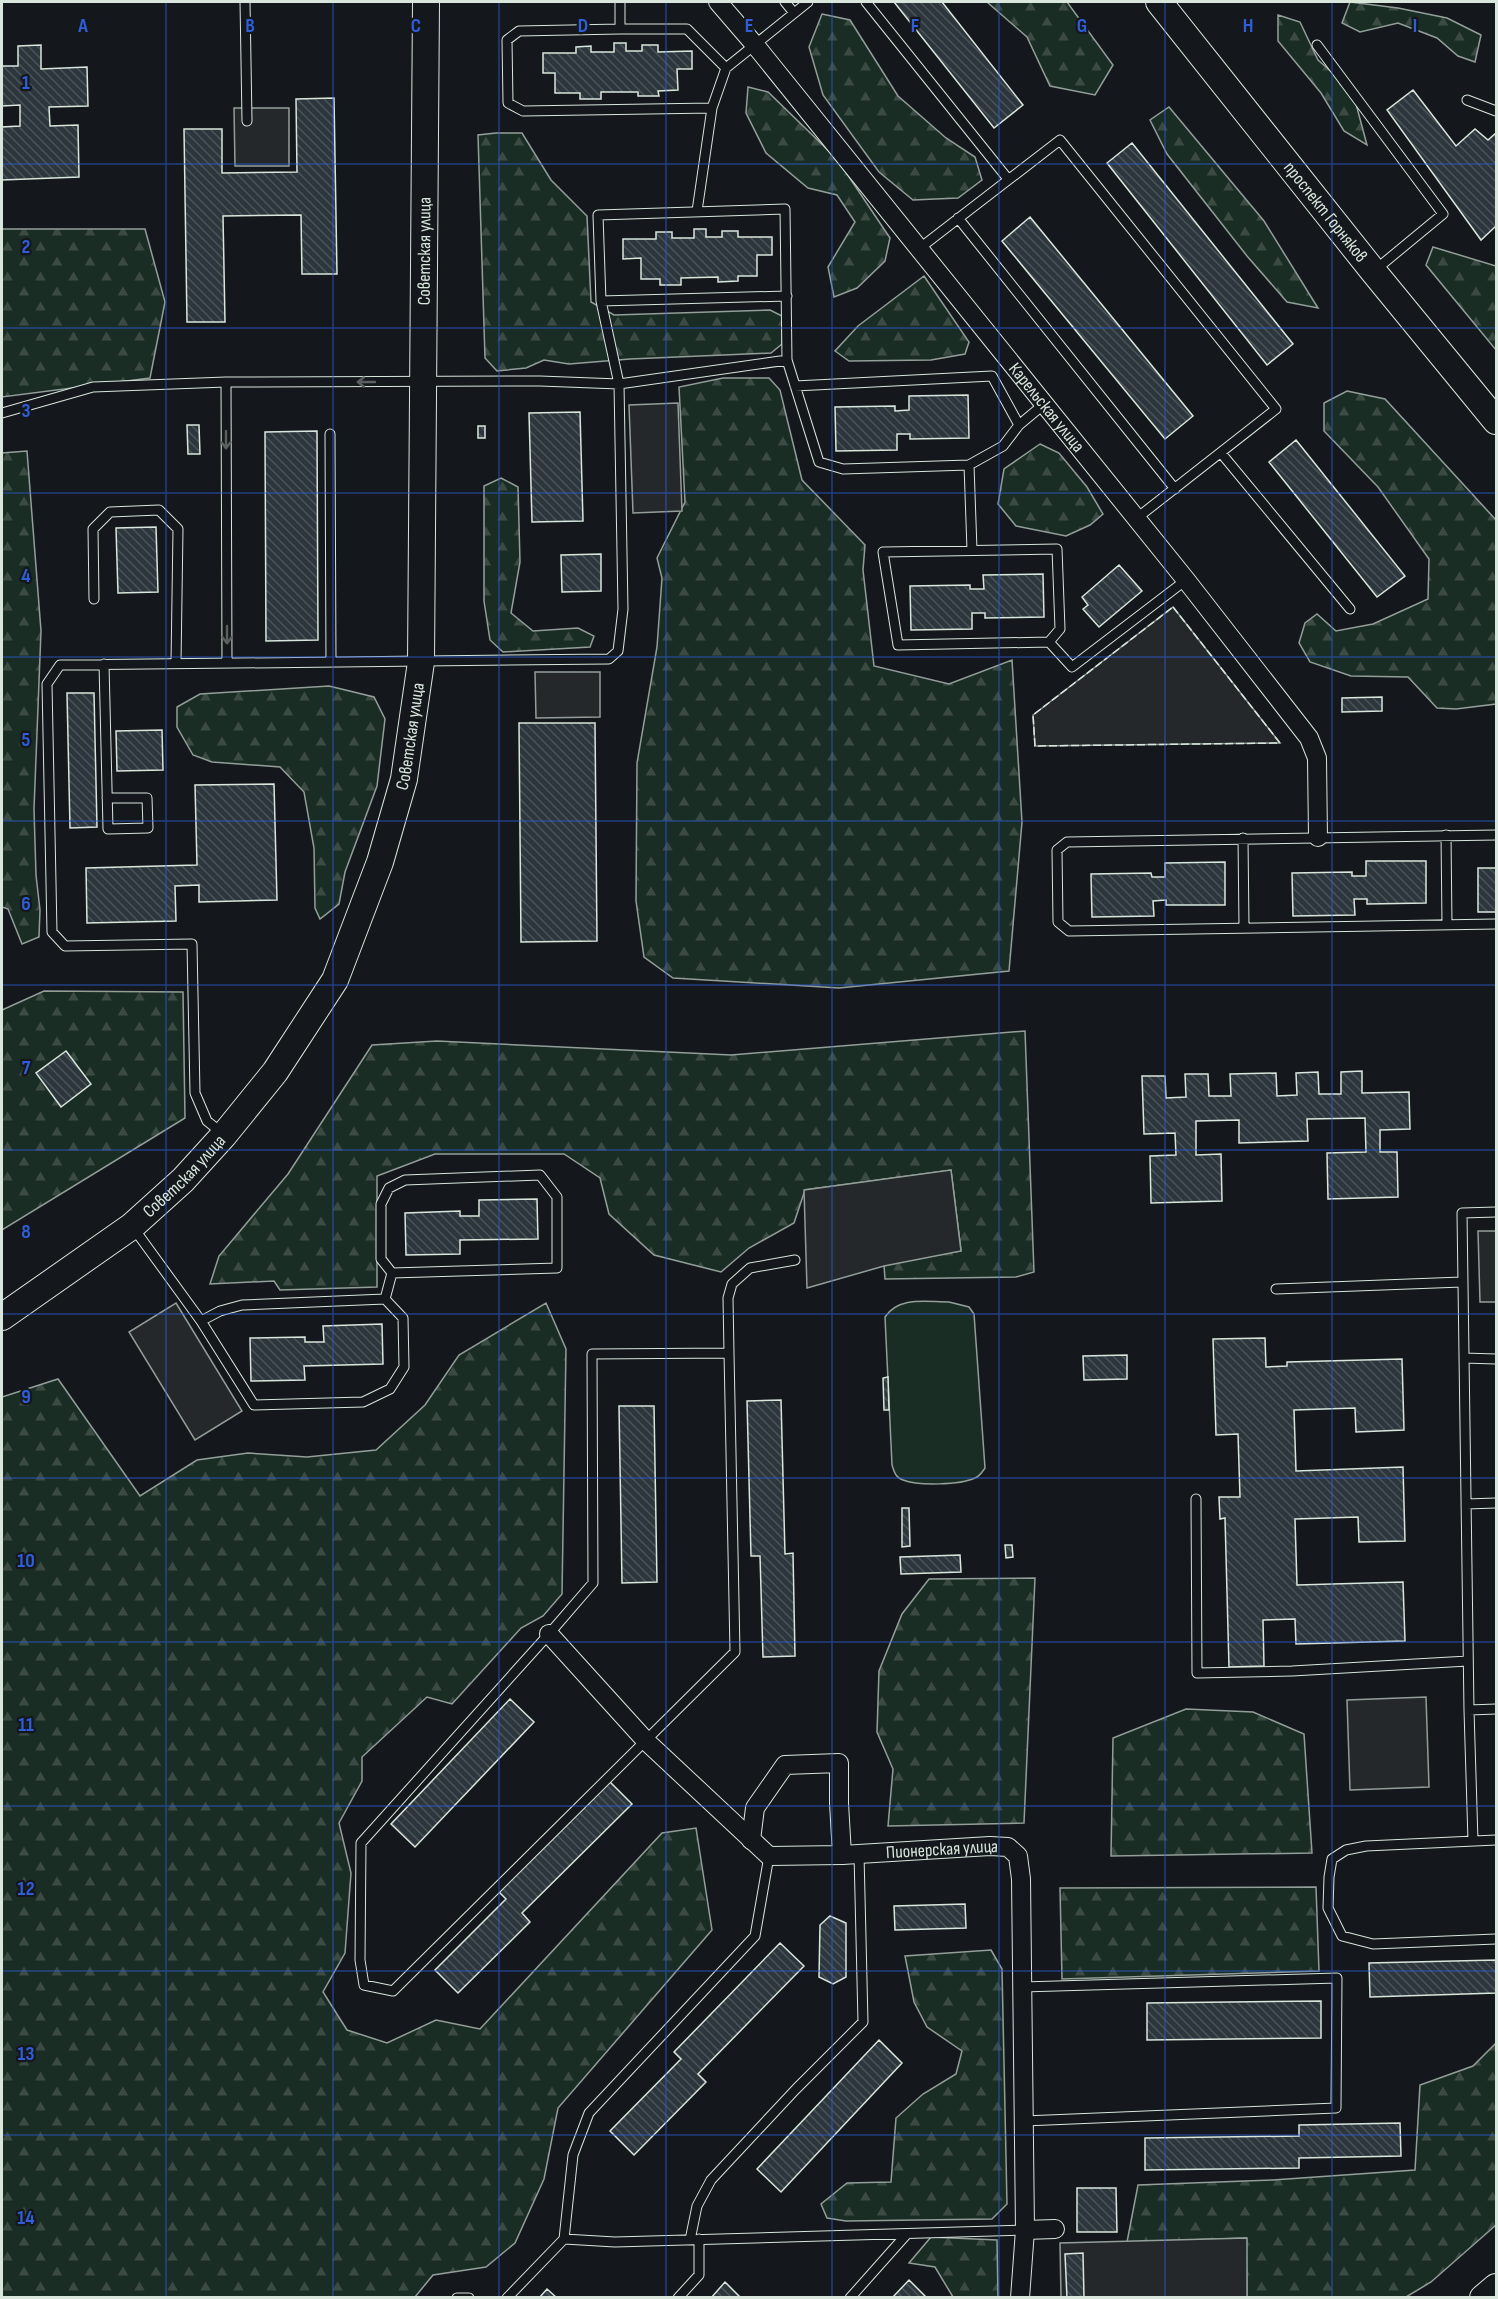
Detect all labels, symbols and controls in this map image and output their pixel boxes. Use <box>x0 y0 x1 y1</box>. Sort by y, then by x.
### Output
text: A <box>77 14 88 38</box>
text: B <box>245 14 255 38</box>
text: C <box>411 14 421 38</box>
text: D <box>578 14 588 38</box>
text: E <box>745 14 753 38</box>
text: F <box>911 14 919 38</box>
text: G <box>1077 14 1087 38</box>
text: H <box>1243 14 1253 38</box>
text: I <box>1413 14 1417 38</box>
text: 1 <box>22 71 30 95</box>
street label: проспект Горняков <box>1279 158 1372 266</box>
street label: Советская улица <box>414 197 436 305</box>
text: 2 <box>22 235 30 259</box>
street label: Карельская улица <box>1004 359 1089 457</box>
one-way arrow <box>357 376 377 388</box>
text: 3 <box>22 399 31 423</box>
one-way arrow <box>220 430 232 450</box>
text: 4 <box>21 564 31 588</box>
one-way arrow <box>221 625 233 645</box>
street label: Советская улица <box>391 681 429 793</box>
text: 5 <box>22 728 31 752</box>
text: 6 <box>21 892 31 916</box>
text: 7 <box>22 1056 31 1080</box>
street label: Советская улица <box>139 1130 230 1222</box>
text: 8 <box>21 1220 31 1244</box>
text: 9 <box>21 1385 31 1409</box>
text: 10 <box>17 1549 35 1573</box>
text: 11 <box>18 1713 34 1737</box>
street label: Пионерская улица <box>885 1836 999 1863</box>
text: 12 <box>18 1877 34 1901</box>
text: 13 <box>18 2042 34 2066</box>
text: 14 <box>17 2206 35 2230</box>

